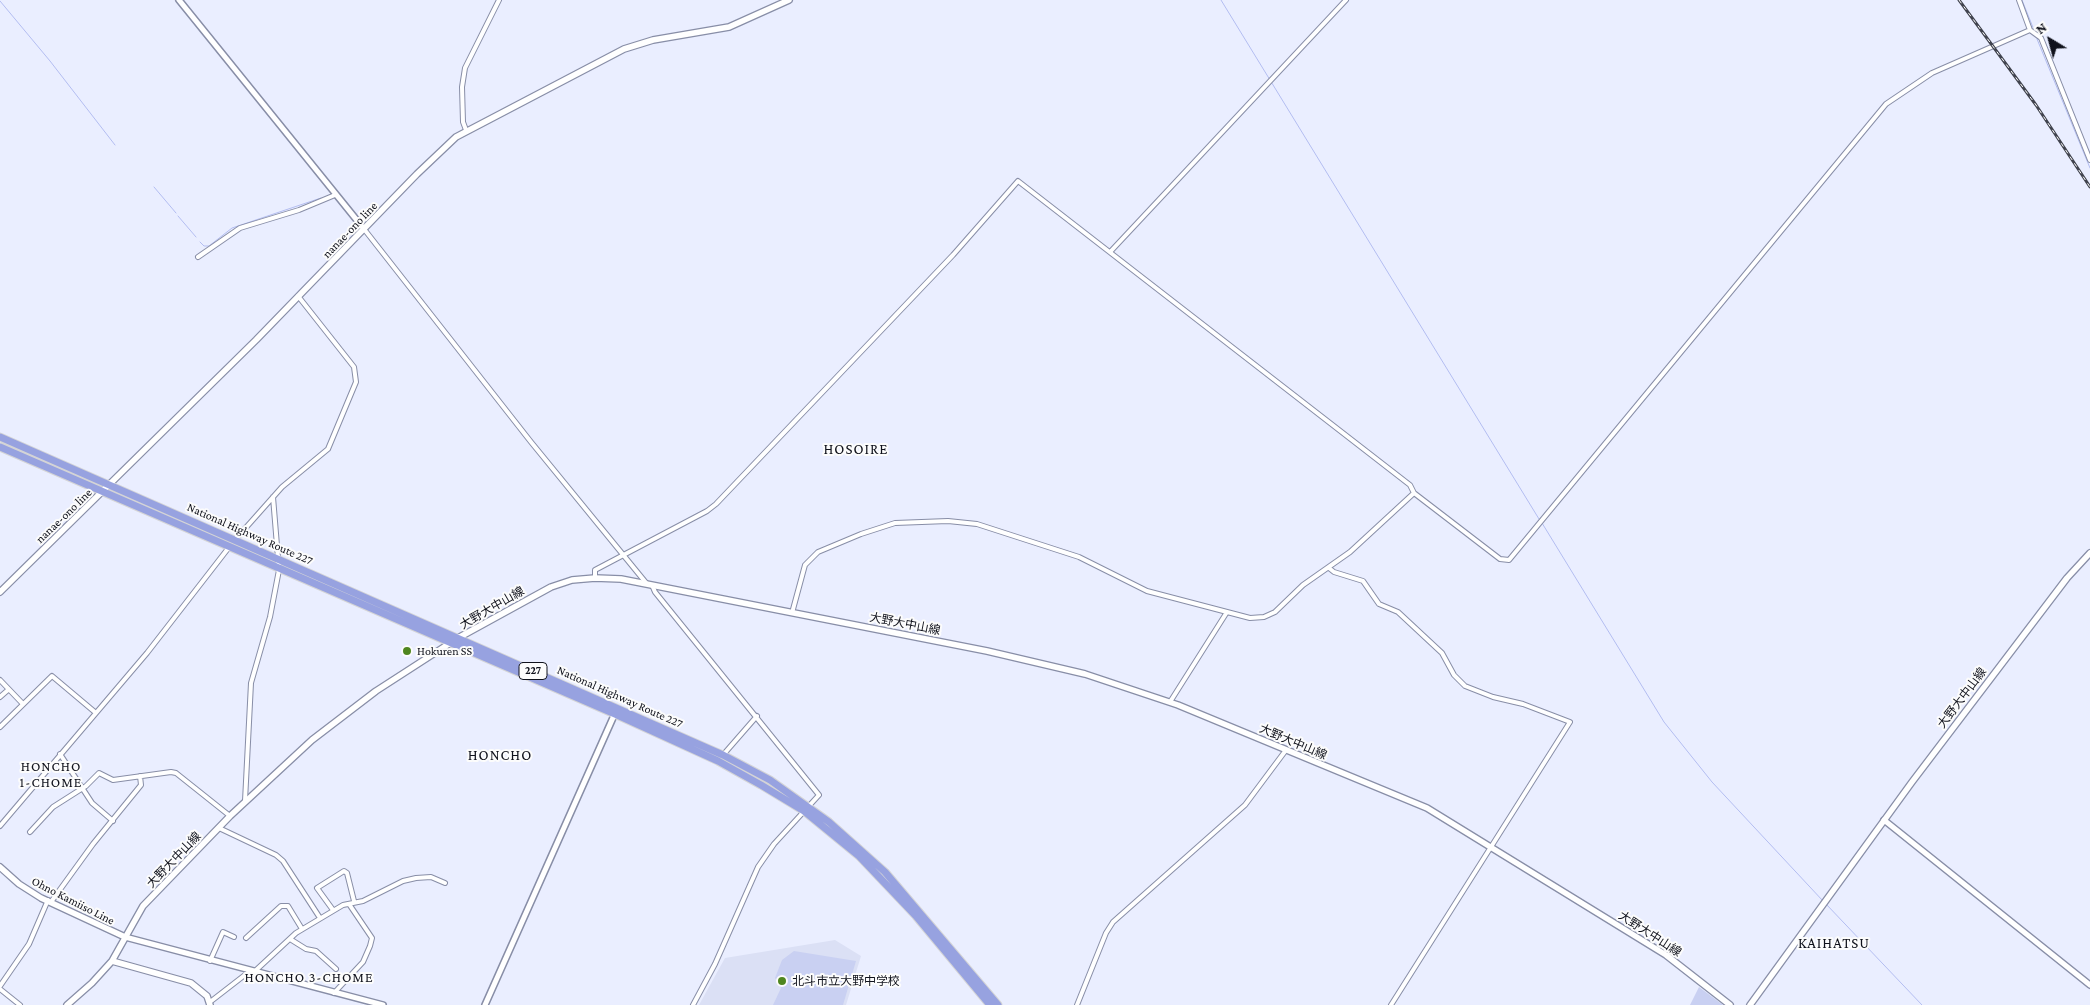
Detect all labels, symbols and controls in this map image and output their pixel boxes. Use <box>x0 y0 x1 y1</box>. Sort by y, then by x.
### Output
north arrow <box>2025 15 2075 65</box>
text: N <box>2032 19 2050 37</box>
street label: nanae-ono line <box>320 199 380 261</box>
district label: HOSOIRE <box>823 440 889 458</box>
street label: nanae-ono line <box>33 486 95 546</box>
street label: National Highway Route 227 <box>185 500 315 568</box>
street label: 大野大中山線 <box>457 584 527 632</box>
street label: 大野大中山線 <box>868 610 942 638</box>
place label: Hokuren SS <box>417 644 472 658</box>
marker: Hokuren SS <box>401 645 413 657</box>
road number: 227 <box>519 662 547 679</box>
street label: National Highway Route 227 <box>555 663 685 731</box>
street label: 大野大中山線 <box>1935 665 1989 731</box>
street label: 大野大中山線 <box>1257 721 1329 763</box>
district label: HONCHO <box>467 746 533 764</box>
district label: HONCHO 1-CHOME <box>19 759 83 792</box>
street label: 大野大中山線 <box>144 829 204 891</box>
street label: Ohno Kamiiso Line <box>29 874 117 928</box>
street label: 大野大中山線 <box>1616 908 1684 960</box>
district label: KAIHATSU <box>1797 934 1871 952</box>
district label: HONCHO 3-CHOME <box>243 970 375 986</box>
place label: 北斗市立大野中学校 <box>792 974 900 988</box>
marker: 北斗市立大野中学校 <box>776 975 788 987</box>

